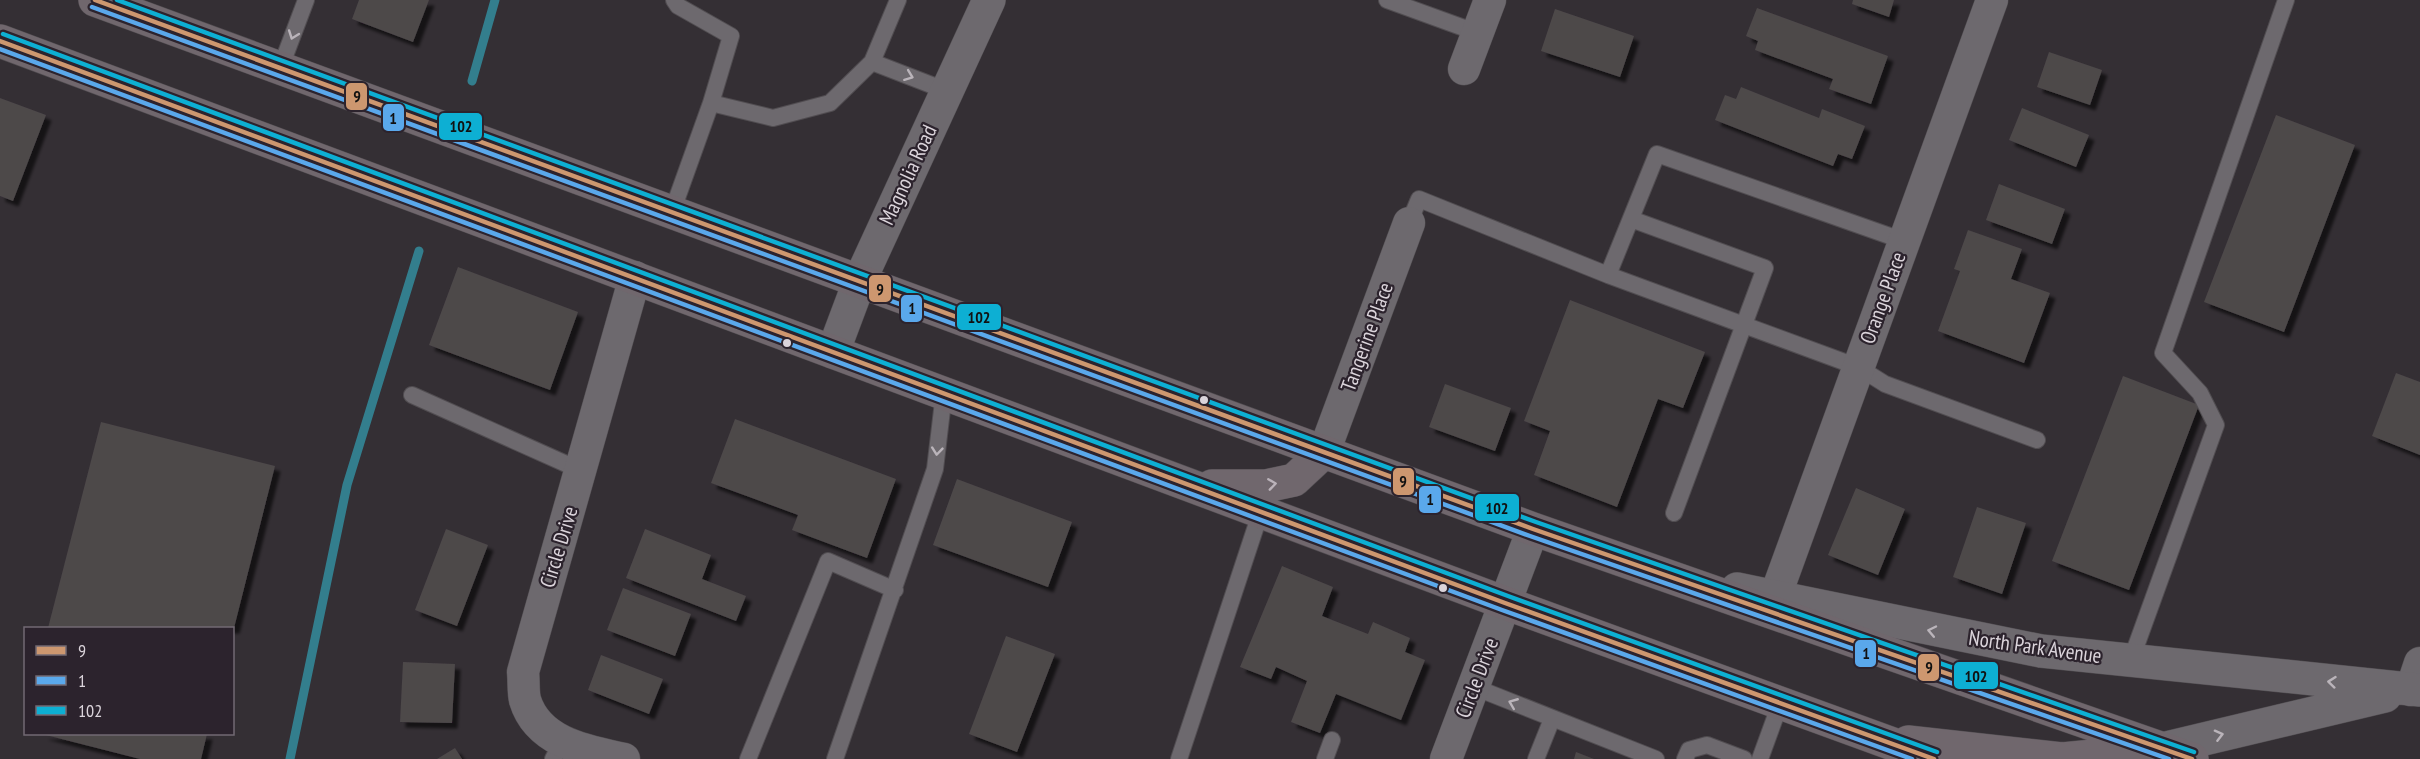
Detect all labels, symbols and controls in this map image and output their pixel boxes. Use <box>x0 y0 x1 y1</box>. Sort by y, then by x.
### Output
one-way arrow <box>288 29 301 39</box>
one-way arrow <box>903 69 914 82</box>
line badge: 9 <box>345 82 368 111</box>
text: 9 <box>353 86 361 106</box>
line badge: 1 <box>382 103 405 132</box>
text: 1 <box>389 108 397 128</box>
line badge: 102 <box>438 112 483 141</box>
text: 102 <box>450 116 472 136</box>
street label: Magnolia Road <box>873 120 942 229</box>
street label: Orange Place <box>1853 248 1912 347</box>
line badge: 9 <box>868 274 892 303</box>
text: 9 <box>876 279 884 299</box>
street label: Tangerine Place <box>1334 279 1399 395</box>
line badge: 1 <box>900 294 923 323</box>
text: 1 <box>908 298 916 318</box>
line badge: 102 <box>956 303 1002 331</box>
text: 102 <box>968 307 990 327</box>
unlabelled marker <box>781 337 793 349</box>
unlabelled marker <box>1198 394 1210 406</box>
one-way arrow <box>931 446 944 456</box>
line badge: 9 <box>1392 467 1415 496</box>
text: 9 <box>1399 471 1407 491</box>
one-way arrow <box>1267 479 1277 491</box>
line badge: 1 <box>1418 485 1442 514</box>
text: 1 <box>1426 489 1434 509</box>
line badge: 102 <box>1474 493 1520 522</box>
text: 102 <box>1486 498 1508 518</box>
street label: Circle Drive <box>533 503 584 591</box>
unlabelled marker <box>1437 582 1449 594</box>
street label: North Park Avenue <box>1967 624 2103 669</box>
one-way arrow <box>1928 625 1938 638</box>
legend <box>24 627 234 735</box>
street label: Circle Drive <box>1449 634 1504 722</box>
text: 9 <box>78 639 86 662</box>
line badge: 1 <box>1854 639 1877 668</box>
text: 1 <box>1862 643 1870 663</box>
line badge: 9 <box>1917 653 1940 682</box>
text: 9 <box>1925 657 1933 677</box>
line badge: 102 <box>1953 661 1999 690</box>
text: 102 <box>1965 666 1987 686</box>
text: 1 <box>78 669 86 692</box>
one-way arrow <box>2327 676 2336 688</box>
one-way arrow <box>1508 698 1519 710</box>
text: 102 <box>78 699 102 722</box>
one-way arrow <box>2214 730 2224 743</box>

